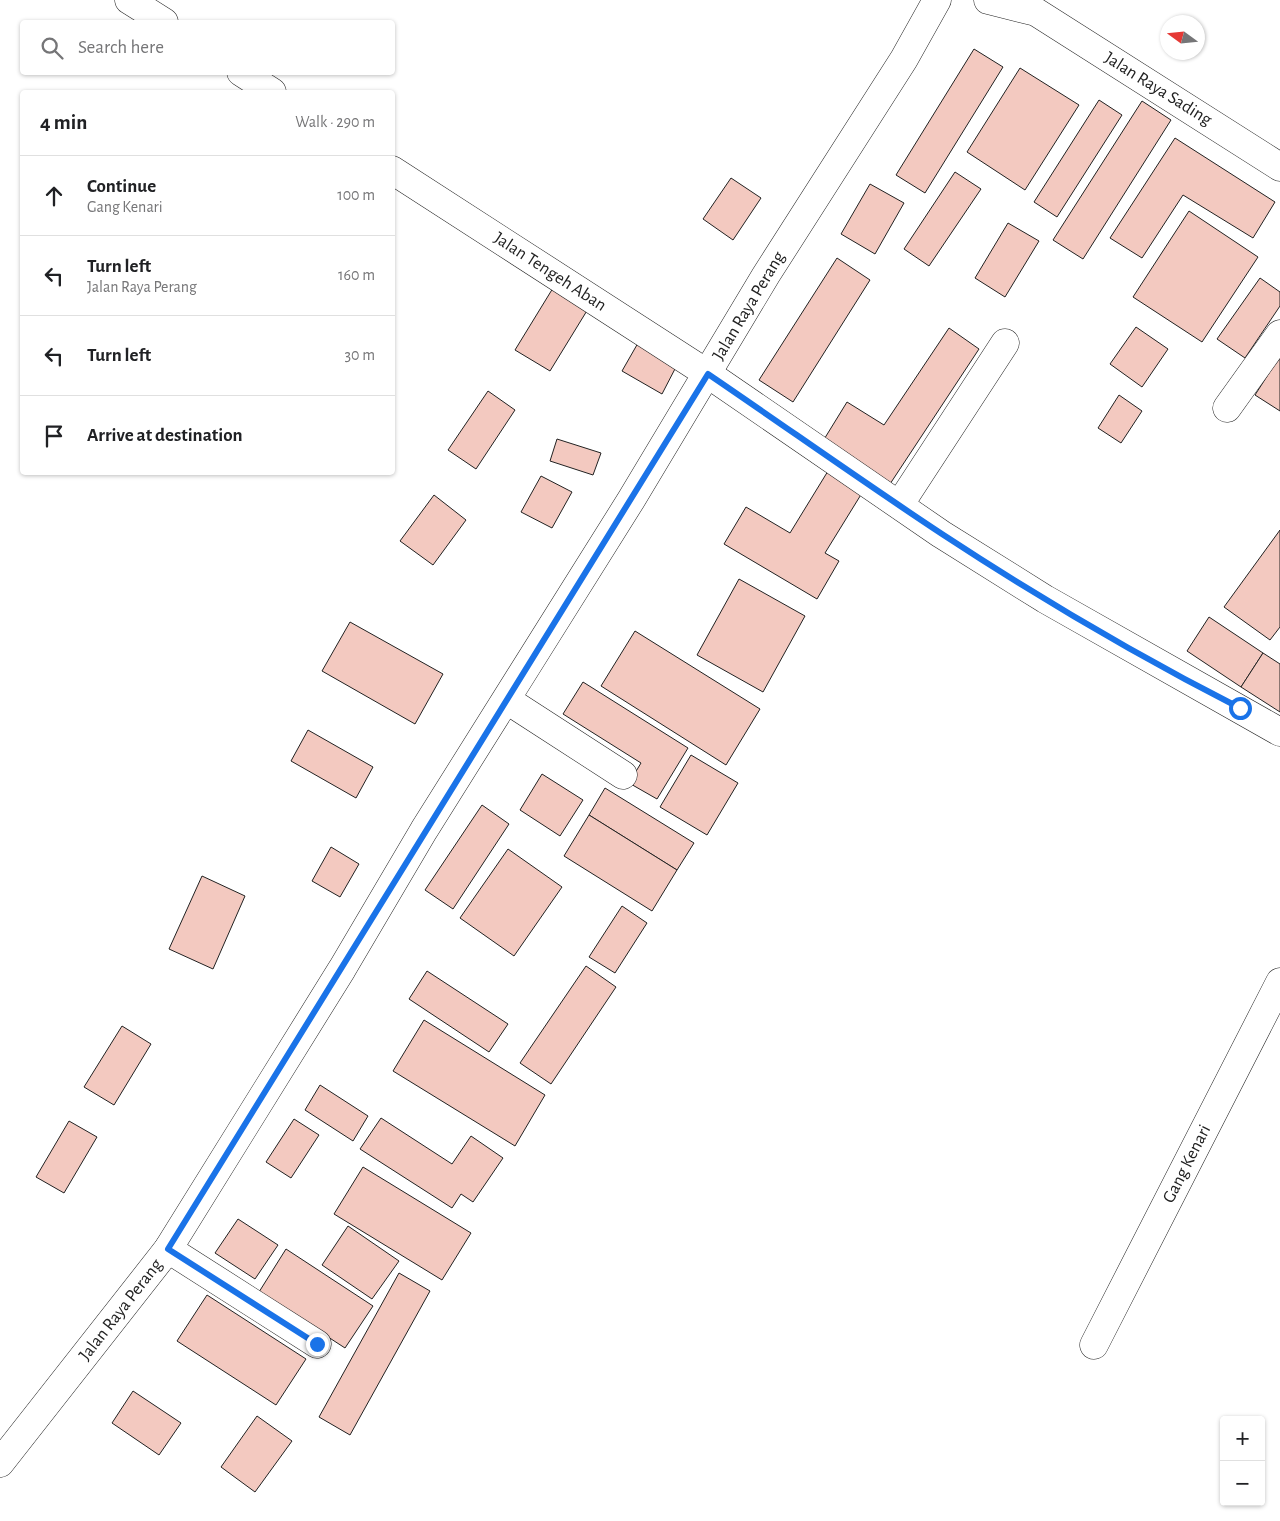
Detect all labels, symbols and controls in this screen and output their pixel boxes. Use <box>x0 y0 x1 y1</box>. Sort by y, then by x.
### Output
north arrow <box>1160 15 1205 60</box>
search box <box>20 20 395 75</box>
icon: search <box>38 34 66 62</box>
text: Search here <box>78 38 164 57</box>
street label: Jalan Raya Sading <box>1101 49 1215 129</box>
text: 4 min <box>40 112 87 133</box>
text: Walk · 290 m <box>295 114 375 130</box>
text: Continue <box>87 177 156 196</box>
icon: ahead <box>40 182 68 210</box>
text: 100 m <box>337 187 375 203</box>
text: Gang Kenari <box>87 199 163 215</box>
street label: Jalan Tengeh Aban <box>491 229 609 315</box>
street label: Jalan Raya Perang <box>709 248 789 364</box>
text: Turn left <box>87 257 151 276</box>
icon: left <box>40 262 68 290</box>
text: 160 m <box>338 267 375 283</box>
text: Jalan Raya Perang <box>87 279 197 295</box>
icon: left <box>40 342 68 370</box>
text: Turn left <box>87 346 151 365</box>
text: 30 m <box>345 347 375 363</box>
icon: arrive <box>40 422 68 450</box>
text: Arrive at destination <box>87 426 243 445</box>
route start <box>1229 697 1252 720</box>
street label: Gang Kenari <box>1160 1122 1214 1206</box>
street label: Jalan Raya Perang <box>76 1256 166 1364</box>
route end <box>306 1333 329 1356</box>
map controls <box>1220 1416 1265 1506</box>
button: + <box>1220 1416 1265 1461</box>
button: − <box>1220 1461 1265 1506</box>

